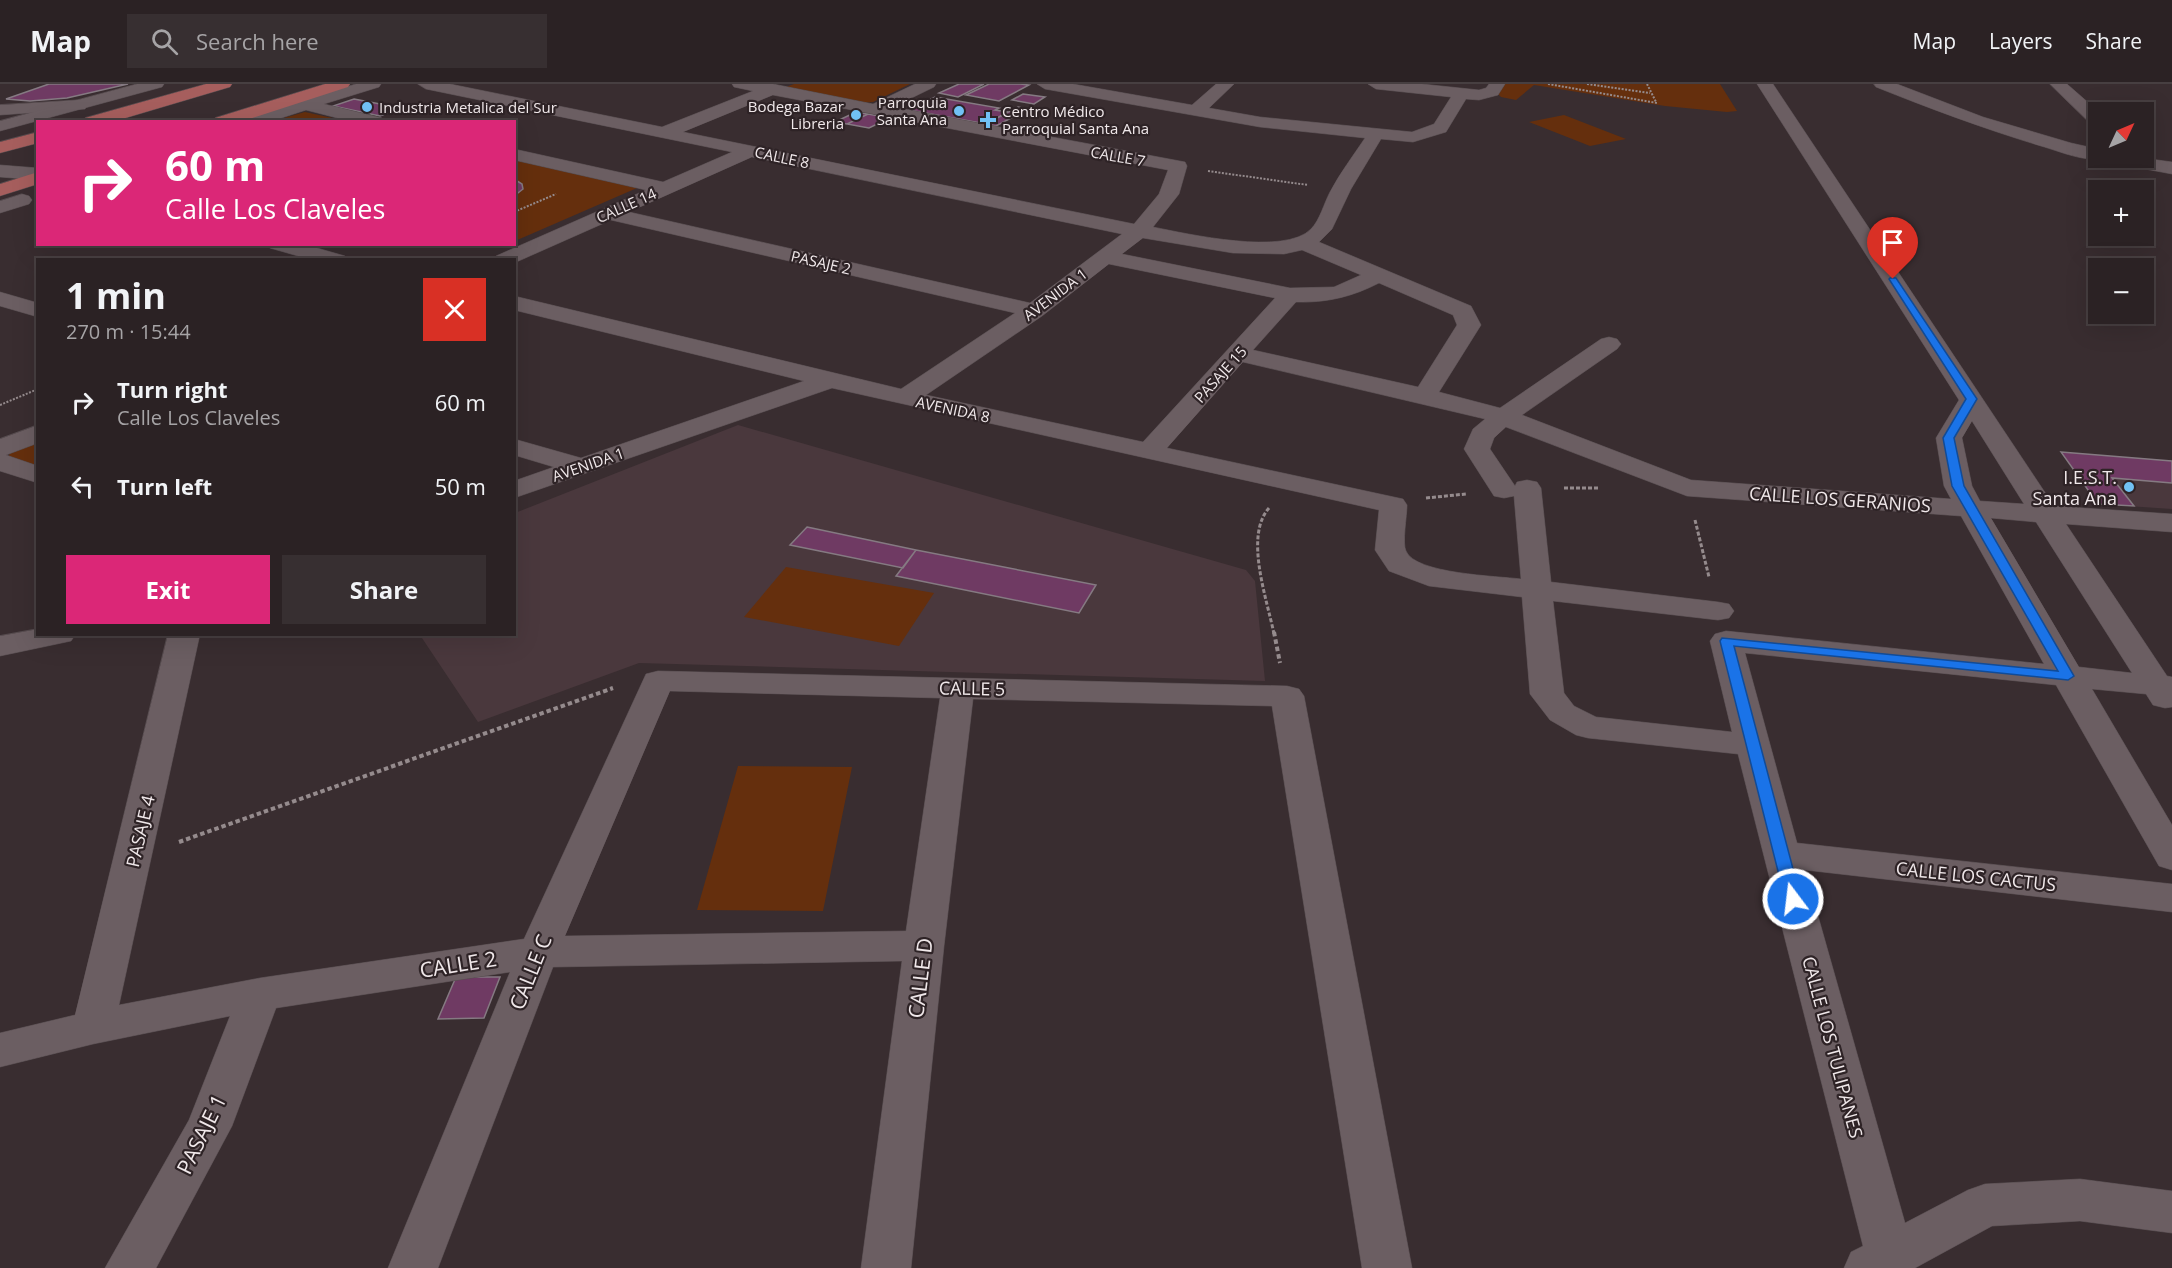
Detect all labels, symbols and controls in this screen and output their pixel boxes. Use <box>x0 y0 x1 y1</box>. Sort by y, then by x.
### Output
search box <box>127 14 547 68</box>
text: Map <box>30 22 91 60</box>
icon: search <box>148 25 181 58</box>
text: Search here <box>196 26 319 56</box>
text: Map <box>1913 27 1956 55</box>
text: Layers <box>1989 27 2053 55</box>
text: Share <box>2086 27 2142 55</box>
place label: Parroquia Santa Ana <box>877 92 947 129</box>
place label: Bodega Bazar Libreria <box>748 96 844 133</box>
place label: Industria Metalica del Sur <box>379 97 557 117</box>
marker: Industria Metalica del Sur <box>360 100 374 114</box>
place label: Centro Médico Parroquial Santa Ana <box>1002 101 1149 138</box>
north arrow <box>2088 102 2154 168</box>
map controls <box>2088 102 2154 324</box>
marker: Parroquia Santa Ana <box>952 104 966 118</box>
marker: Bodega Bazar Libreria <box>849 108 863 122</box>
marker: Centro Médico Parroquial Santa Ana <box>979 111 997 129</box>
text: 60 m <box>165 136 265 193</box>
street label: CALLE 8 <box>753 141 811 173</box>
street label: CALLE 7 <box>1089 141 1147 171</box>
icon: right <box>66 144 144 222</box>
button: + <box>2088 180 2154 246</box>
street label: CALLE 14 <box>593 183 660 227</box>
text: Calle Los Claveles <box>165 190 385 227</box>
pin <box>1867 217 1918 279</box>
icon: arrive <box>1876 226 1909 259</box>
street label: PASAJE 2 <box>789 245 853 279</box>
button: − <box>2088 258 2154 324</box>
street label: AVENIDA 1 <box>1019 263 1091 325</box>
text: 1 min <box>66 271 166 320</box>
button: close <box>423 278 486 341</box>
text: 270 m · 15:44 <box>66 318 191 345</box>
street label: PASAJE 15 <box>1189 341 1251 407</box>
text: Turn right <box>117 374 228 404</box>
icon: right <box>66 386 99 419</box>
text: 60 m <box>435 387 486 417</box>
street label: AVENIDA 8 <box>914 391 992 427</box>
text: Calle Los Claveles <box>117 404 280 431</box>
street label: AVENIDA 1 <box>549 442 627 486</box>
place label: I.E.S.T. Santa Ana <box>2033 465 2117 510</box>
icon: left <box>66 470 99 503</box>
text: Turn left <box>117 471 212 501</box>
text: 50 m <box>435 471 486 501</box>
marker: I.E.S.T. Santa Ana <box>2122 480 2136 494</box>
street label: CALLE LOS GERANIOS <box>1748 481 1932 517</box>
button: Exit <box>66 555 270 624</box>
button: Share <box>282 555 486 624</box>
street label: CALLE 5 <box>939 675 1005 701</box>
street label: PASAJE 4 <box>120 793 160 869</box>
street label: CALLE LOS CACTUS <box>1895 856 2057 896</box>
position arrow <box>1761 867 1825 931</box>
street label: CALLE C <box>502 930 558 1014</box>
street label: CALLE D <box>901 936 939 1020</box>
street label: CALLE 2 <box>418 944 498 984</box>
street label: CALLE LOS TULIPANES <box>1797 953 1869 1141</box>
street label: PASAJE 1 <box>170 1089 232 1179</box>

